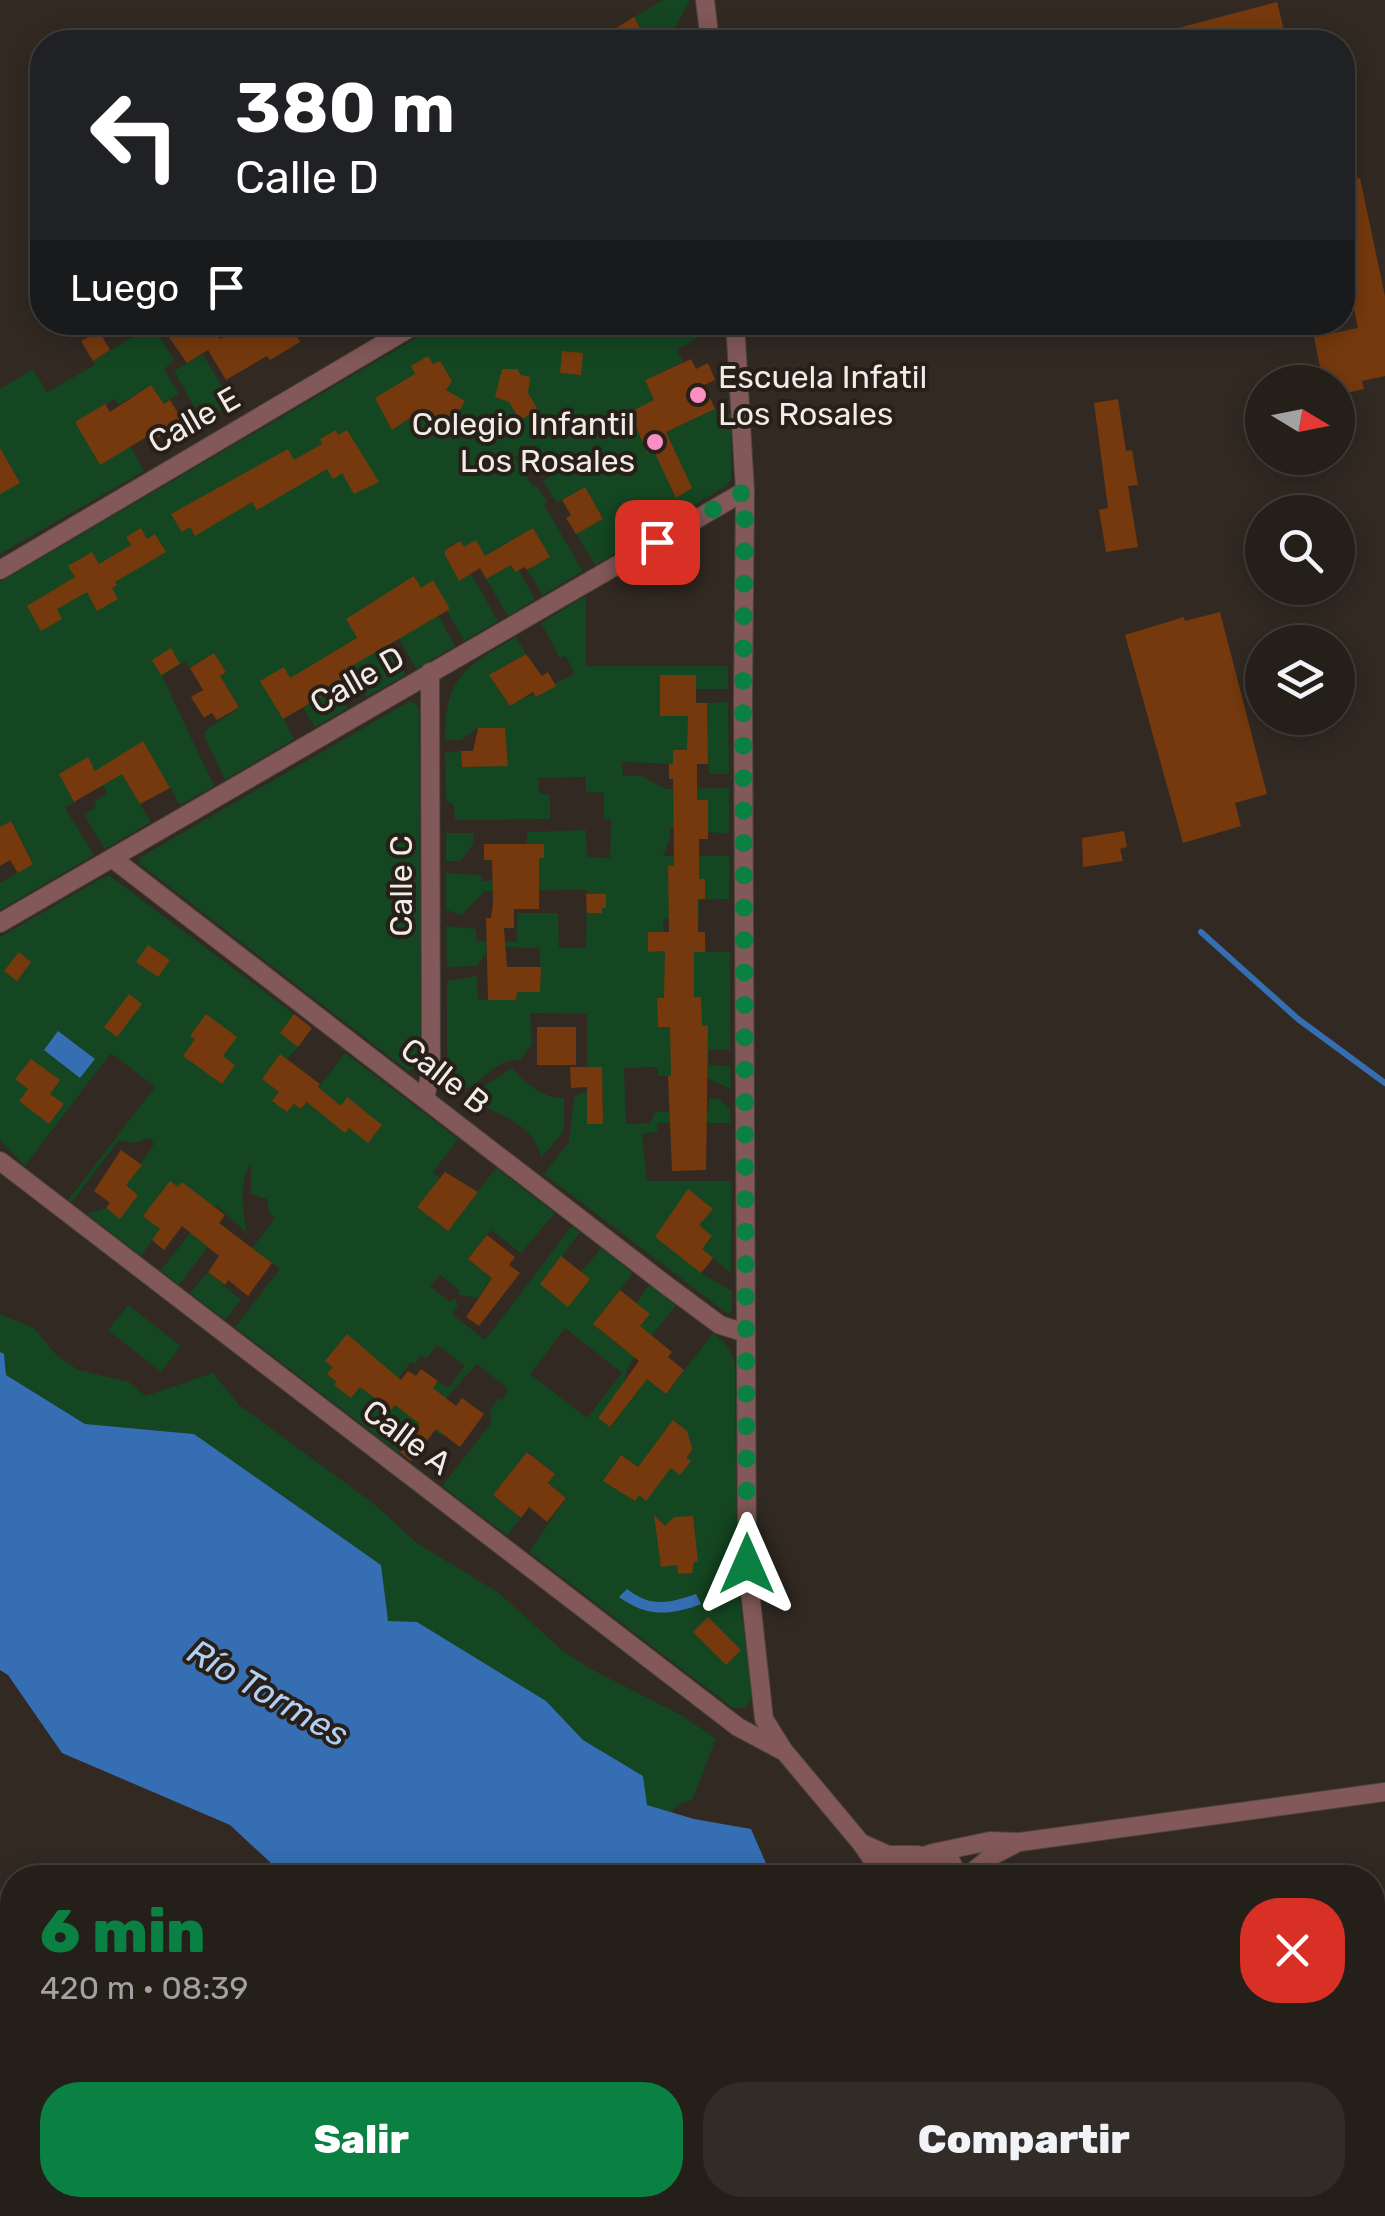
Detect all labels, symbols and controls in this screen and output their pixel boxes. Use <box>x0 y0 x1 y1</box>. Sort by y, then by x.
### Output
text: 380 m <box>235 67 455 150</box>
icon: left <box>70 70 200 200</box>
text: Calle D <box>235 151 379 204</box>
icon: arrive <box>199 260 254 315</box>
text: Luego <box>70 265 179 311</box>
place label: Escuela Infatil Los Rosales <box>718 358 927 433</box>
north arrow <box>1245 365 1355 475</box>
map controls <box>1245 365 1355 735</box>
street label: Calle E <box>141 379 247 461</box>
marker: Escuela Infatil Los Rosales <box>687 384 709 406</box>
place label: Colegio Infantil Los Rosales <box>412 405 635 480</box>
marker: Colegio Infantil Los Rosales <box>644 431 666 453</box>
button: search <box>1245 495 1355 605</box>
pin <box>615 500 700 585</box>
icon: arrive <box>630 515 685 570</box>
button: layers <box>1245 625 1355 735</box>
street label: Calle D <box>303 638 411 722</box>
street label: Calle C <box>382 835 420 937</box>
street label: Calle B <box>393 1030 497 1122</box>
street label: Calle A <box>355 1391 459 1483</box>
position arrow <box>695 1512 799 1616</box>
water label: Río Tormes <box>180 1630 356 1756</box>
text: 6 min <box>40 1896 206 1967</box>
button: close <box>1240 1898 1345 2003</box>
text: 420 m · 08:39 <box>40 1969 249 2007</box>
button: Salir <box>40 2082 683 2197</box>
button: Compartir <box>703 2082 1345 2197</box>

